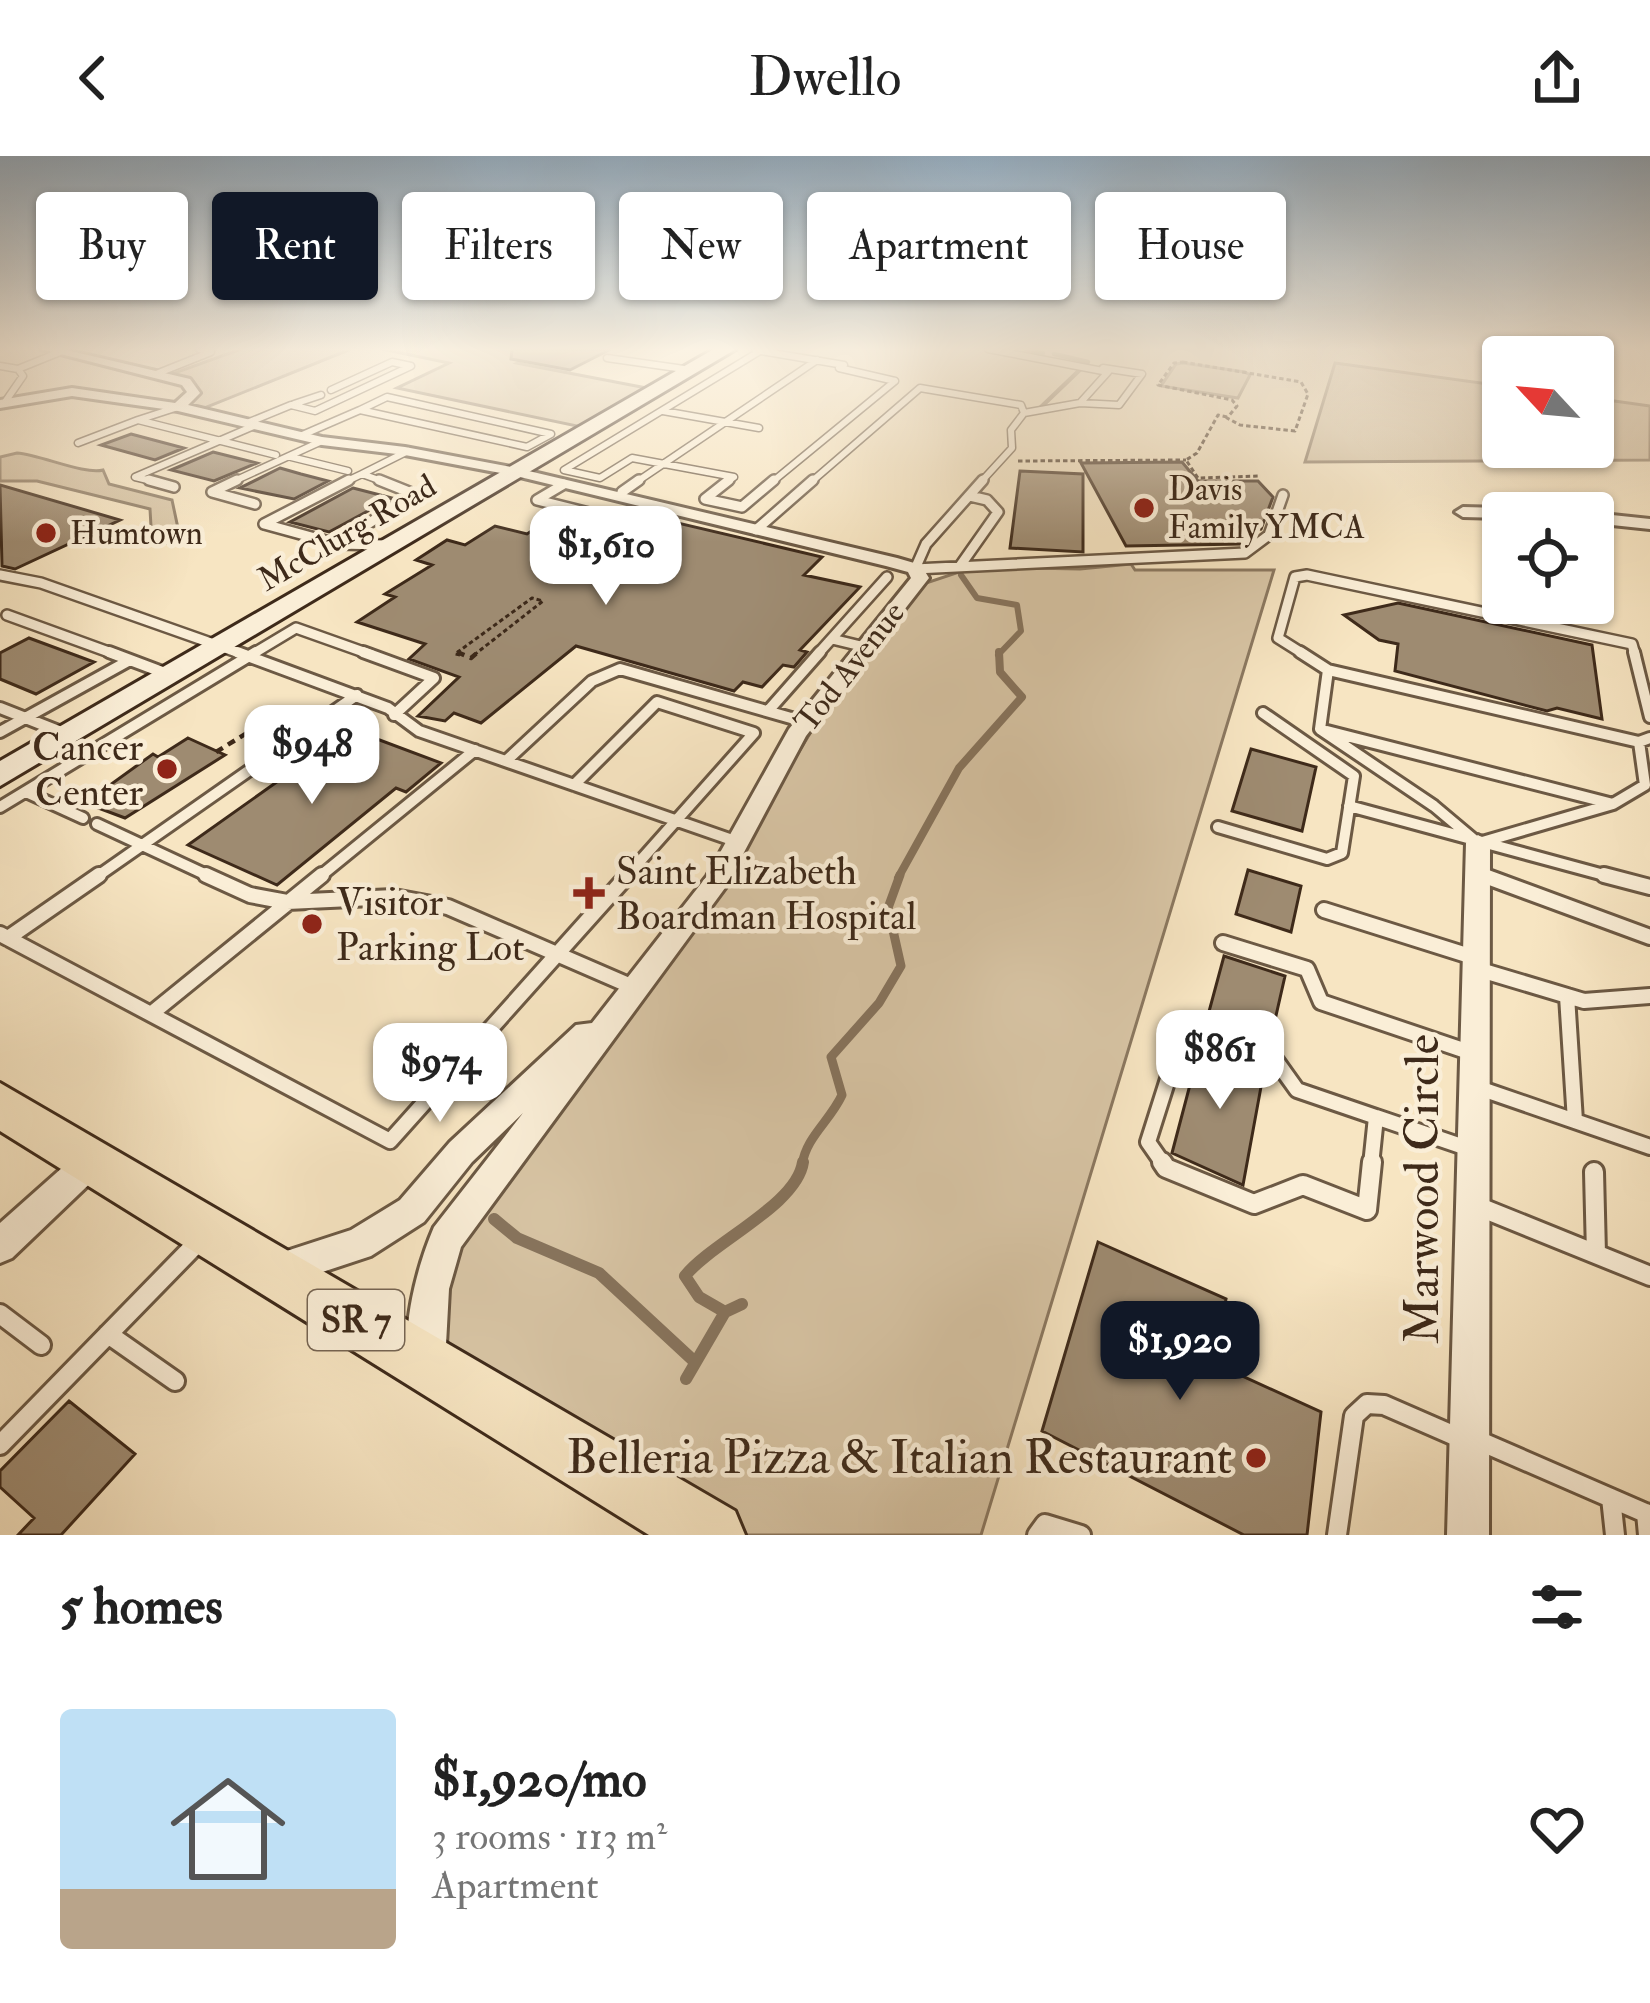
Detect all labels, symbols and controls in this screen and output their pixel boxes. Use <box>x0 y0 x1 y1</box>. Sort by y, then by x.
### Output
text: Dwello <box>749 44 901 112</box>
icon: back <box>60 45 126 111</box>
icon: share <box>1524 45 1590 111</box>
chip: Buy <box>36 192 188 300</box>
chip: Rent <box>212 192 378 300</box>
chip: Filters <box>402 192 595 300</box>
chip: New <box>619 192 783 300</box>
chip: Apartment <box>807 192 1071 300</box>
chip: House <box>1095 192 1286 300</box>
north arrow <box>1482 336 1614 468</box>
map controls <box>1482 336 1614 624</box>
street label: McClurg Road <box>251 466 443 600</box>
place label: Davis Family YMCA <box>1168 469 1365 548</box>
button: locate <box>1482 492 1614 624</box>
marker: Davis Family YMCA <box>1131 495 1157 521</box>
pin: $1,610 <box>508 506 704 608</box>
place label: Humtown <box>70 513 203 554</box>
marker: Humtown <box>33 520 59 546</box>
text: $1,610 <box>557 520 655 569</box>
street label: Tod Avenue <box>786 593 914 741</box>
pin: $948 <box>241 705 383 807</box>
text: $948 <box>271 719 353 768</box>
place label: Cancer Center <box>32 723 143 817</box>
marker: Cancer Center <box>154 756 180 782</box>
place label: Saint Elizabeth Boardman Hospital <box>616 847 916 941</box>
marker: Saint Elizabeth Boardman Hospital <box>573 877 605 909</box>
place label: Visitor Parking Lot <box>336 878 525 972</box>
marker: Visitor Parking Lot <box>299 911 325 937</box>
pin: $861 <box>1149 1010 1291 1112</box>
pin: $974 <box>369 1023 511 1125</box>
text: $861 <box>1183 1024 1257 1073</box>
street label: Marwood Circle <box>1393 1034 1453 1344</box>
text: $974 <box>400 1037 480 1086</box>
road number: SR 7 <box>308 1290 404 1350</box>
pin: $1,920 <box>1082 1301 1278 1403</box>
text: $1,920 <box>1127 1315 1233 1364</box>
place label: Belleria Pizza & Italian Restaurant <box>566 1428 1232 1488</box>
marker: Belleria Pizza & Italian Restaurant <box>1243 1445 1269 1471</box>
icon: filters <box>1524 1574 1590 1640</box>
text: 5 homes <box>60 1575 223 1639</box>
text: $1,920/mo <box>432 1748 646 1812</box>
icon: home <box>156 1757 300 1901</box>
icon: heart <box>1524 1796 1590 1862</box>
text: 3 rooms · 113 m² <box>432 1812 667 1861</box>
text: Apartment <box>432 1861 599 1910</box>

